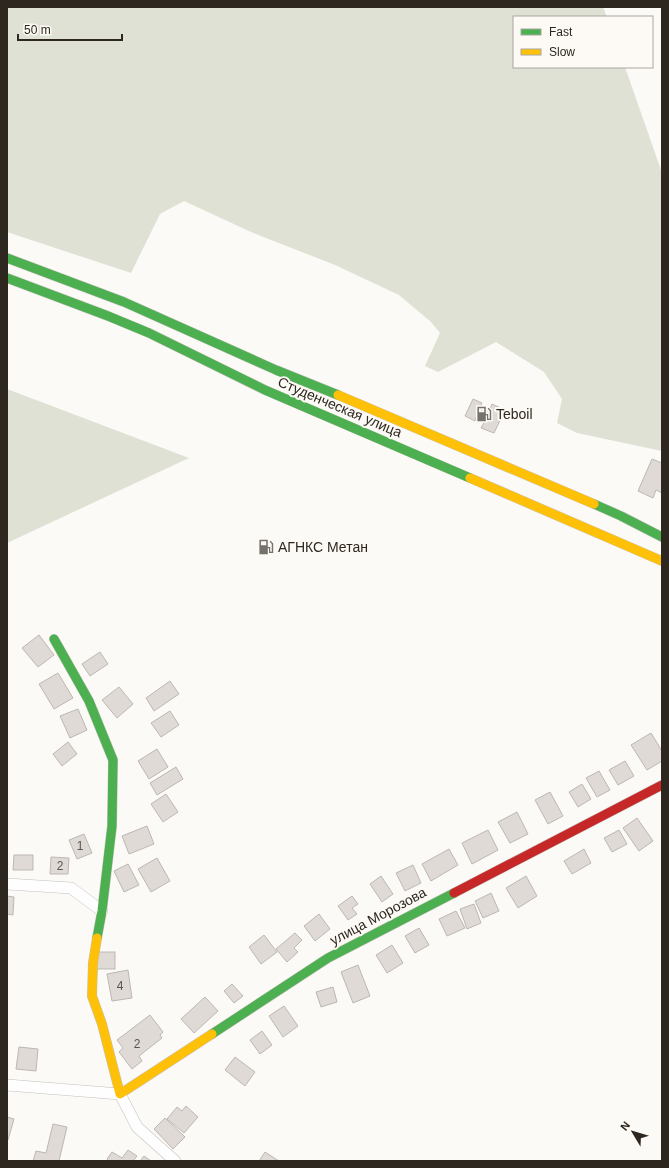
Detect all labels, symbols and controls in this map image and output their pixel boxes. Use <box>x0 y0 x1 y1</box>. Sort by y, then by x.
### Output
scale bar <box>18 16 122 42</box>
legend <box>513 16 653 68</box>
text: 50 m <box>24 23 51 37</box>
text: Fast <box>549 25 573 39</box>
text: Slow <box>549 45 575 59</box>
street label: Студенческая улица <box>276 374 405 440</box>
fuel station icon: Teboil <box>475 405 493 423</box>
place label: Teboil <box>496 406 533 422</box>
fuel station icon: АГНКС Метан <box>257 538 275 556</box>
place label: АГНКС Метан <box>278 539 368 555</box>
house number: 1 <box>77 839 84 853</box>
house number: 2 <box>57 859 64 873</box>
street label: улица Морозова <box>327 884 429 948</box>
house number: 4 <box>117 979 124 993</box>
house number: 2 <box>134 1037 141 1051</box>
north arrow <box>613 1112 653 1152</box>
text: N <box>618 1119 632 1133</box>

